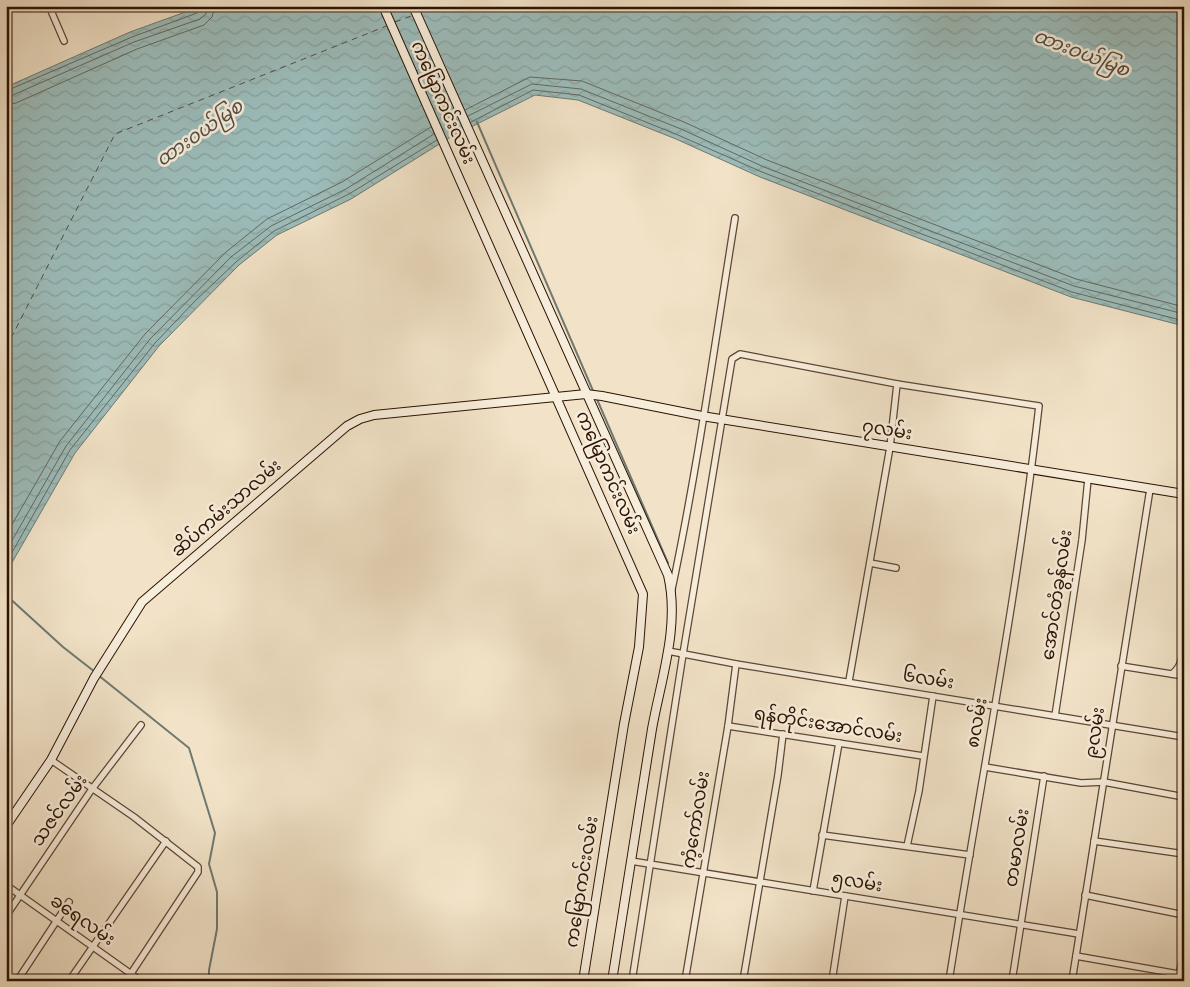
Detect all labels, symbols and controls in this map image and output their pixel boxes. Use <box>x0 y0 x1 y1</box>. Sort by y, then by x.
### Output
water label: ထားဝယ်မြစ <box>1029 22 1135 86</box>
street label: ကမြောကင်းလမ်း <box>403 37 482 169</box>
water label: ထားဝယ်မြစ <box>150 92 250 174</box>
street label: ကမြောကင်းလမ်း <box>568 407 647 539</box>
street label: ၇လမ်း <box>860 413 914 448</box>
street label: ဆိပ်ကမ်းသာလမ်း <box>165 452 287 563</box>
street label: အောင်တံခွန်လမ်း <box>1034 528 1081 662</box>
street label: ၆လမ်း <box>901 662 956 695</box>
street label: ၈လမ်း <box>959 696 994 750</box>
street label: ရန်တိုင်းအောင်လမ်း <box>752 699 904 751</box>
street label: ၉လမ်း <box>1078 705 1113 760</box>
street label: သဇင်လမ်း <box>24 769 93 852</box>
street label: ကံ့ကော်လမ်း <box>675 769 716 870</box>
street label: တမာလမ်း <box>997 807 1036 889</box>
street label: ကမြောကင်းလမ်း <box>558 814 607 950</box>
street label: ၅လမ်း <box>830 865 884 900</box>
street label: ခရေလမ်း <box>44 888 121 953</box>

